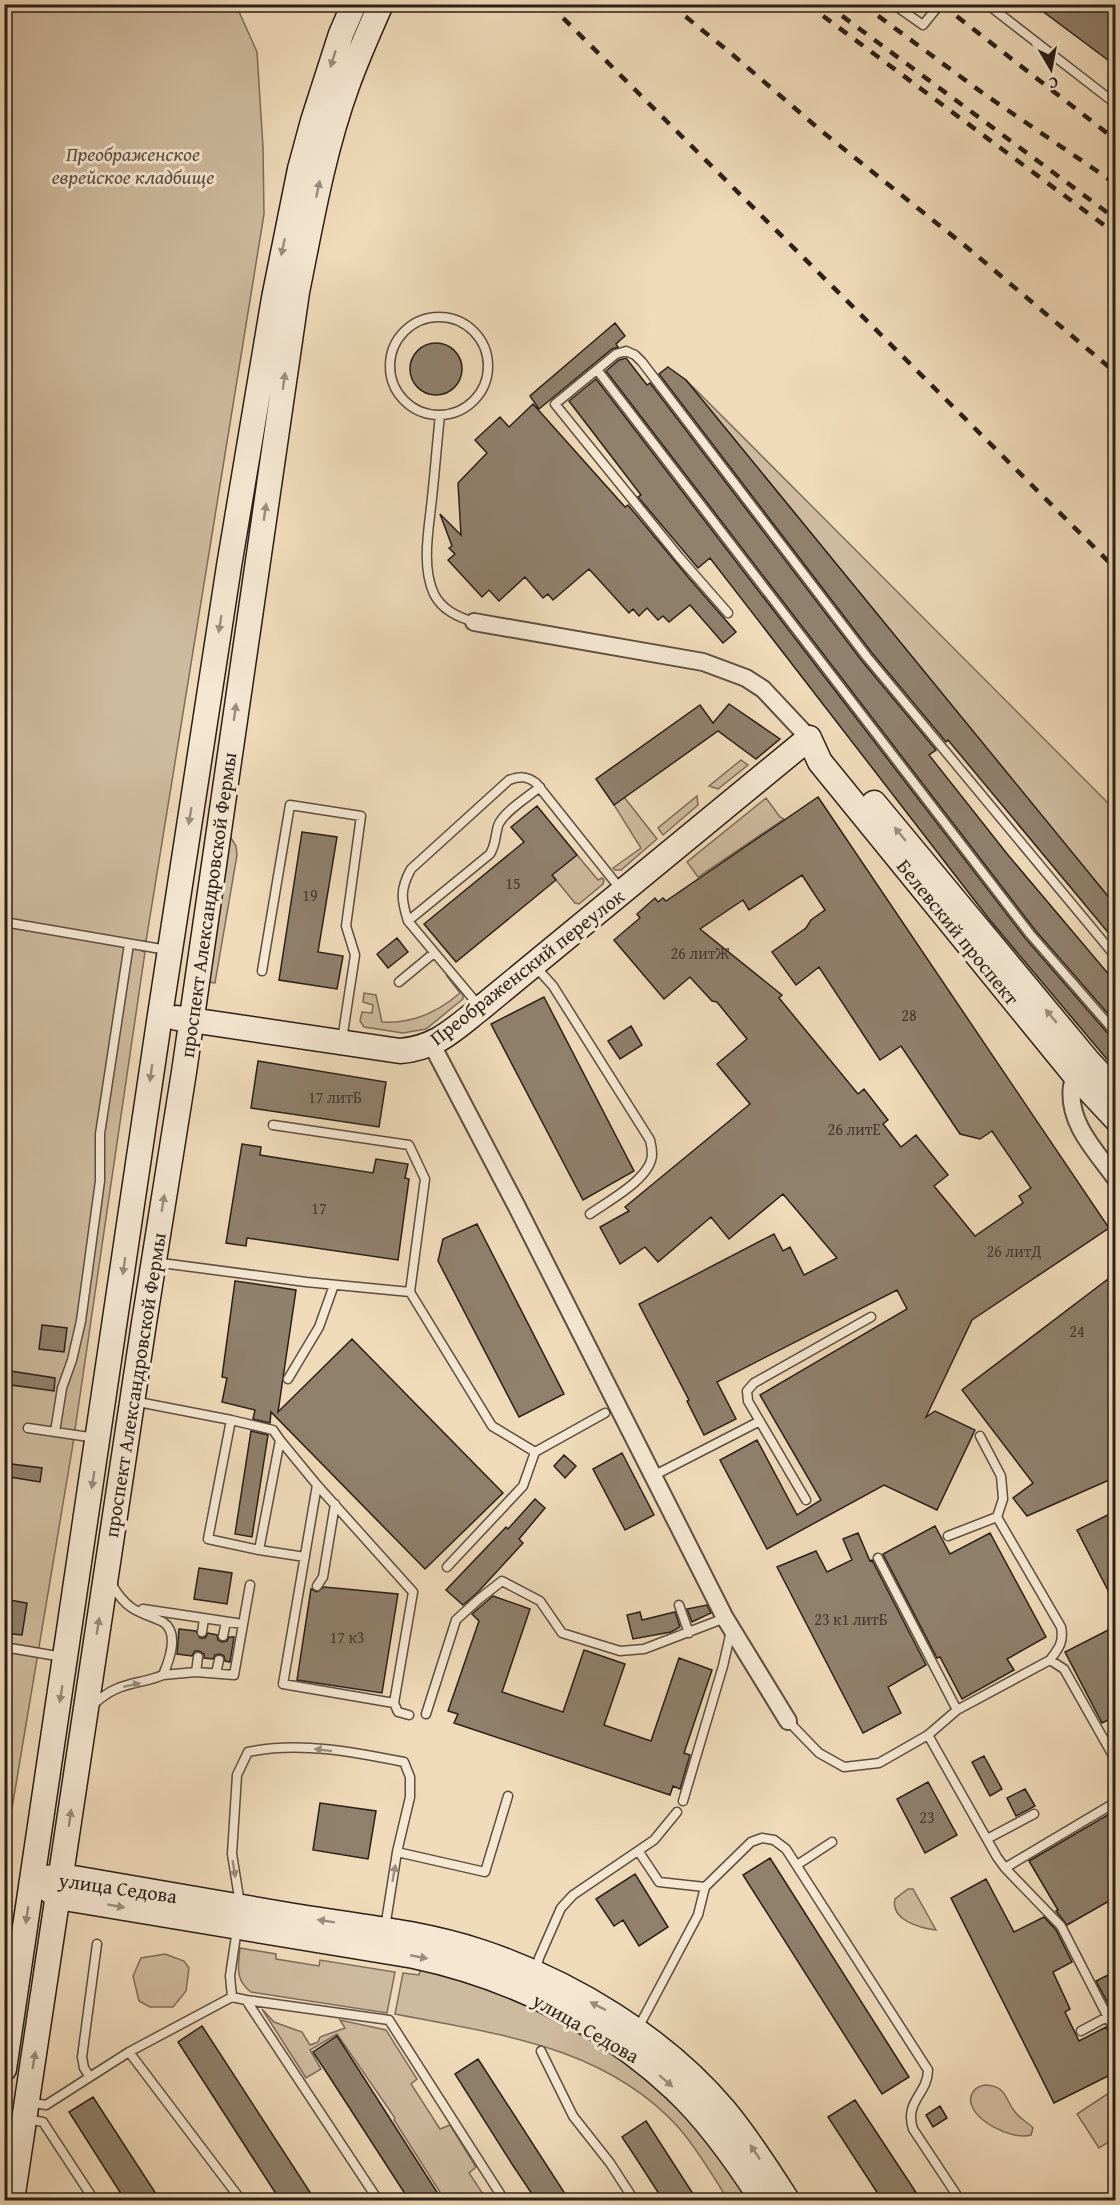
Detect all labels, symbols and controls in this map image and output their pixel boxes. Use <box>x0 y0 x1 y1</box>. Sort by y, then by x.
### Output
north arrow <box>1021 39 1081 99</box>
one-way arrow <box>328 50 337 68</box>
text: С <box>1047 71 1060 96</box>
park label: Преображенское еврейское кладбище <box>52 139 214 191</box>
one-way arrow <box>314 180 324 199</box>
one-way arrow <box>278 238 287 257</box>
one-way arrow <box>280 372 289 391</box>
one-way arrow <box>260 502 269 521</box>
one-way arrow <box>216 614 225 633</box>
one-way arrow <box>231 703 240 722</box>
street label: проспект Александровской Фермы <box>172 750 243 1060</box>
one-way arrow <box>186 807 195 826</box>
one-way arrow <box>893 826 906 842</box>
street label: Белевский проспект <box>890 852 1027 1011</box>
house number: 15 <box>505 871 521 895</box>
street label: Преображенский переулок <box>423 881 630 1052</box>
house number: 19 <box>302 883 318 907</box>
house number: 26 литЖ <box>670 941 730 965</box>
house number: 28 <box>901 1003 917 1027</box>
one-way arrow <box>1045 1009 1058 1024</box>
one-way arrow <box>147 1064 156 1083</box>
house number: 17 литБ <box>308 1085 362 1109</box>
house number: 26 литЕ <box>827 1117 881 1141</box>
one-way arrow <box>159 1193 168 1212</box>
house number: 17 <box>311 1196 327 1220</box>
street label: проспект Александровской Фермы <box>96 1230 173 1539</box>
house number: 26 литД <box>986 1239 1042 1263</box>
one-way arrow <box>119 1257 128 1276</box>
house number: 24 <box>1069 1319 1085 1343</box>
one-way arrow <box>88 1471 97 1490</box>
house number: 23 к1 литБ <box>814 1607 888 1631</box>
one-way arrow <box>94 1616 103 1635</box>
house number: 17 к3 <box>329 1625 365 1649</box>
one-way arrow <box>123 1679 141 1689</box>
one-way arrow <box>56 1684 65 1703</box>
one-way arrow <box>314 1745 333 1755</box>
house number: 23 <box>919 1805 935 1829</box>
one-way arrow <box>65 1809 74 1828</box>
one-way arrow <box>230 1860 239 1879</box>
one-way arrow <box>390 1863 399 1882</box>
street label: улица Седова <box>56 1865 179 1910</box>
one-way arrow <box>107 1902 126 1911</box>
one-way arrow <box>23 1905 32 1924</box>
one-way arrow <box>317 1916 336 1925</box>
one-way arrow <box>410 1953 429 1962</box>
street label: улица Седова <box>527 1985 645 2070</box>
one-way arrow <box>590 2001 607 2011</box>
one-way arrow <box>29 2050 38 2069</box>
one-way arrow <box>658 2074 673 2087</box>
one-way arrow <box>749 2144 761 2160</box>

